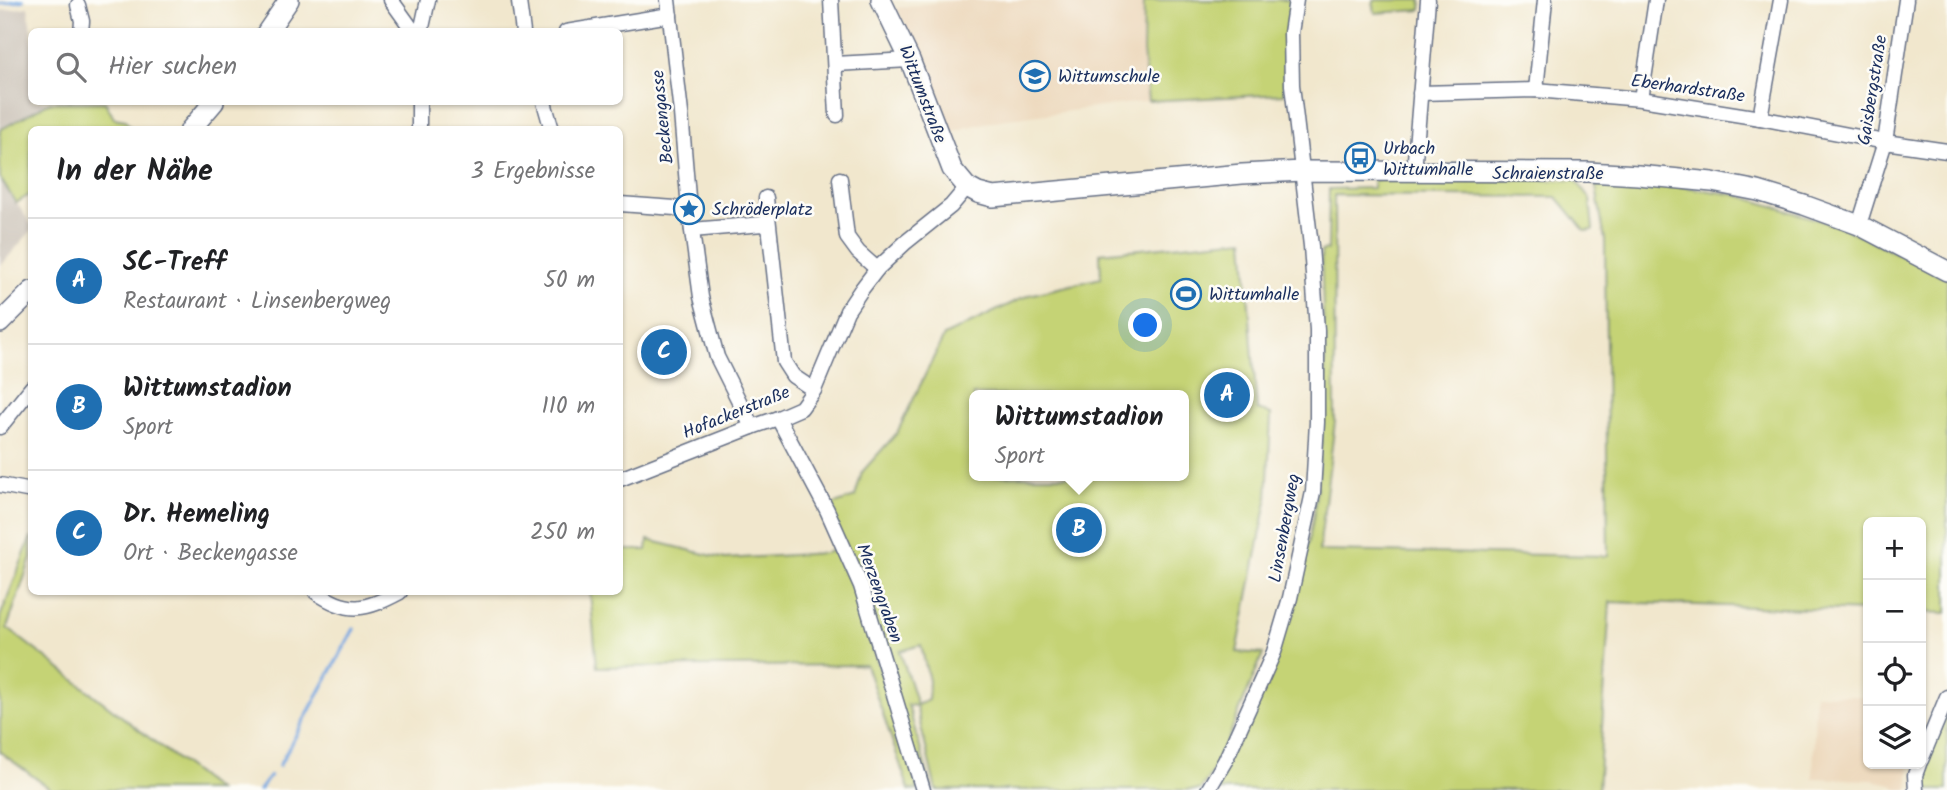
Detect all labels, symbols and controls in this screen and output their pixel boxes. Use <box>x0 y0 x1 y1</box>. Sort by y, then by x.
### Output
search box <box>28 28 623 105</box>
street label: Gaisbergstraße <box>1850 33 1896 147</box>
street label: Wittumstraße <box>890 41 954 148</box>
text: Hier suchen <box>108 46 237 88</box>
icon: search <box>52 48 90 86</box>
school or university icon: Wittumschule <box>1018 59 1052 93</box>
place label: Wittumschule <box>1058 63 1160 92</box>
street label: Eberhardstraße <box>1629 67 1747 112</box>
street label: Beckengasse <box>644 69 683 165</box>
place label: Urbach Wittumhalle <box>1383 135 1473 185</box>
bus stop icon: Urbach Wittumhalle <box>1343 141 1377 175</box>
text: In der Nähe <box>56 148 213 196</box>
text: 3 Ergebnisse <box>471 154 595 190</box>
street label: Schraienstraße <box>1492 160 1604 189</box>
place icon: Schröderplatz <box>672 192 706 226</box>
place label: Schröderplatz <box>712 196 813 225</box>
text: SC-Treff <box>123 242 226 284</box>
text: A <box>72 263 86 299</box>
text: 50 m <box>544 263 595 299</box>
sports icon: Wittumhalle <box>1169 277 1203 311</box>
place label: Wittumhalle <box>1209 281 1299 310</box>
text: Restaurant · Linsenbergweg <box>123 284 391 320</box>
your location <box>1128 308 1162 342</box>
pin: C <box>641 326 687 378</box>
text: Wittumstadion <box>123 368 292 410</box>
pin: A <box>1204 369 1250 421</box>
street label: Hofackerstraße <box>678 379 795 448</box>
text: B <box>72 389 86 425</box>
text: 110 m <box>542 389 595 425</box>
popup <box>969 390 1189 481</box>
text: Wittumstadion <box>995 397 1163 439</box>
text: Sport <box>123 410 173 446</box>
text: Sport <box>995 439 1045 475</box>
street label: Linsenbergweg <box>1262 472 1309 585</box>
text: Dr. Hemeling <box>123 494 270 536</box>
pin: B <box>1056 504 1102 556</box>
text: C <box>72 515 86 551</box>
text: 250 m <box>530 515 595 551</box>
map controls <box>1863 517 1926 769</box>
button: + <box>1863 517 1926 580</box>
text: Ort · Beckengasse <box>123 536 298 572</box>
street label: Merzengraben <box>847 540 910 647</box>
button: − <box>1863 580 1926 643</box>
button: locate <box>1863 643 1926 706</box>
button: layers <box>1863 706 1926 769</box>

